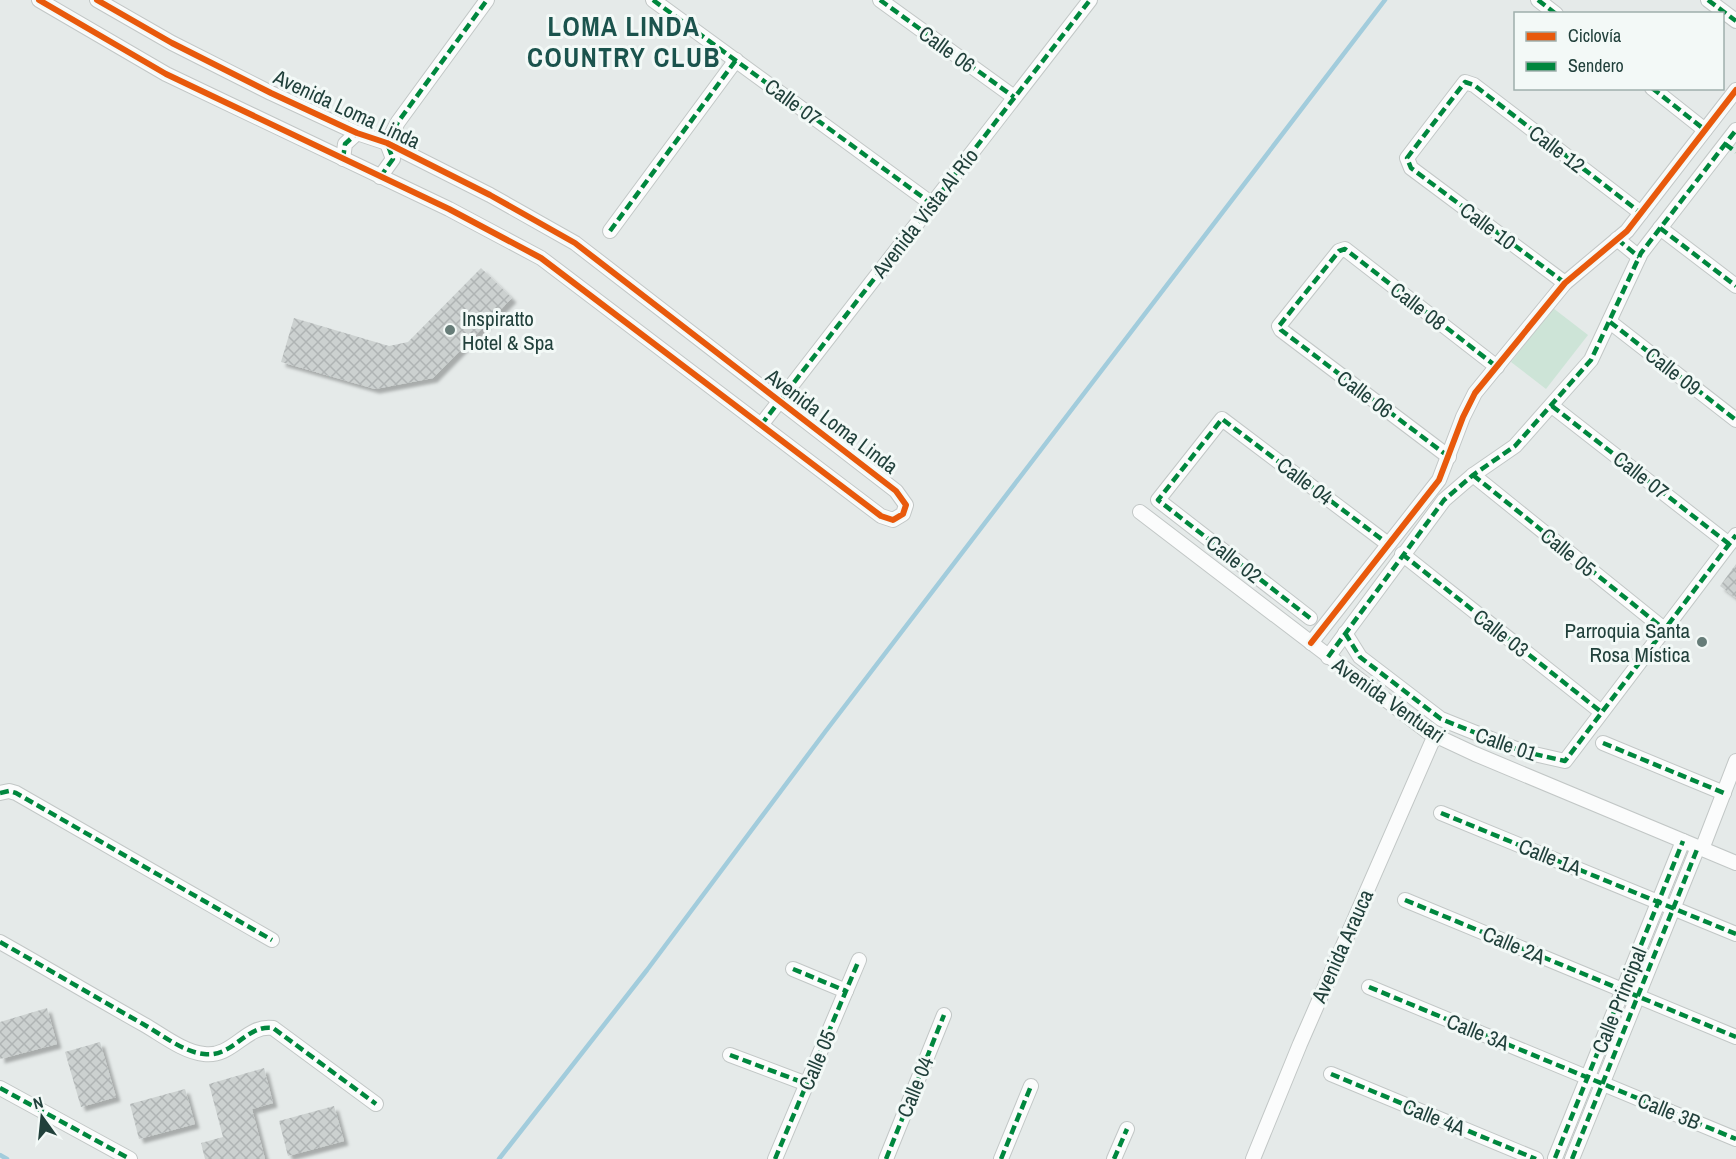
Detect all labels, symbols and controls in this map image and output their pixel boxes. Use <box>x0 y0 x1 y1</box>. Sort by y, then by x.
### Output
district label: LOMA LINDA COUNTRY CLUB <box>527 8 721 75</box>
legend <box>1514 12 1724 90</box>
street label: Calle 06 <box>913 19 981 79</box>
text: Ciclovía <box>1568 23 1621 48</box>
text: Sendero <box>1568 53 1624 78</box>
street label: Avenida Loma Linda <box>268 62 425 156</box>
street label: Calle 07 <box>759 72 827 132</box>
street label: Calle 12 <box>1523 118 1591 180</box>
street label: Avenida Vista Al Río <box>865 142 985 285</box>
street label: Calle 10 <box>1454 195 1522 257</box>
street label: Calle 08 <box>1384 275 1452 337</box>
place label: Inspiratto Hotel & Spa <box>462 304 554 357</box>
marker: Inspiratto Hotel & Spa <box>443 323 457 337</box>
street label: Calle 09 <box>1639 340 1707 402</box>
street label: Avenida Loma Linda <box>759 361 904 481</box>
street label: Calle 06 <box>1331 363 1399 425</box>
street label: Calle 07 <box>1607 444 1675 506</box>
street label: Calle 04 <box>1271 450 1339 512</box>
street label: Calle 05 <box>1534 521 1602 583</box>
street label: Calle 02 <box>1200 528 1268 590</box>
street label: Calle 03 <box>1467 602 1535 664</box>
place label: Parroquia Santa Rosa Mística <box>1565 616 1690 669</box>
marker: Parroquia Santa Rosa Mística <box>1695 635 1709 649</box>
street label: Avenida Ventuari <box>1326 650 1451 750</box>
street label: Calle 01 <box>1471 720 1541 768</box>
street label: Calle 1A <box>1514 831 1586 883</box>
street label: Avenida Arauca <box>1304 884 1380 1008</box>
street label: Calle 2A <box>1478 919 1550 971</box>
street label: Calle Principal <box>1585 943 1653 1057</box>
street label: Calle 3A <box>1442 1006 1514 1058</box>
street label: Calle 05 <box>791 1025 843 1095</box>
street label: Calle 04 <box>890 1052 940 1122</box>
street label: Calle 3B <box>1633 1085 1705 1137</box>
north arrow <box>12 1087 72 1147</box>
text: N <box>31 1091 46 1114</box>
street label: Calle 4A <box>1398 1091 1470 1143</box>

